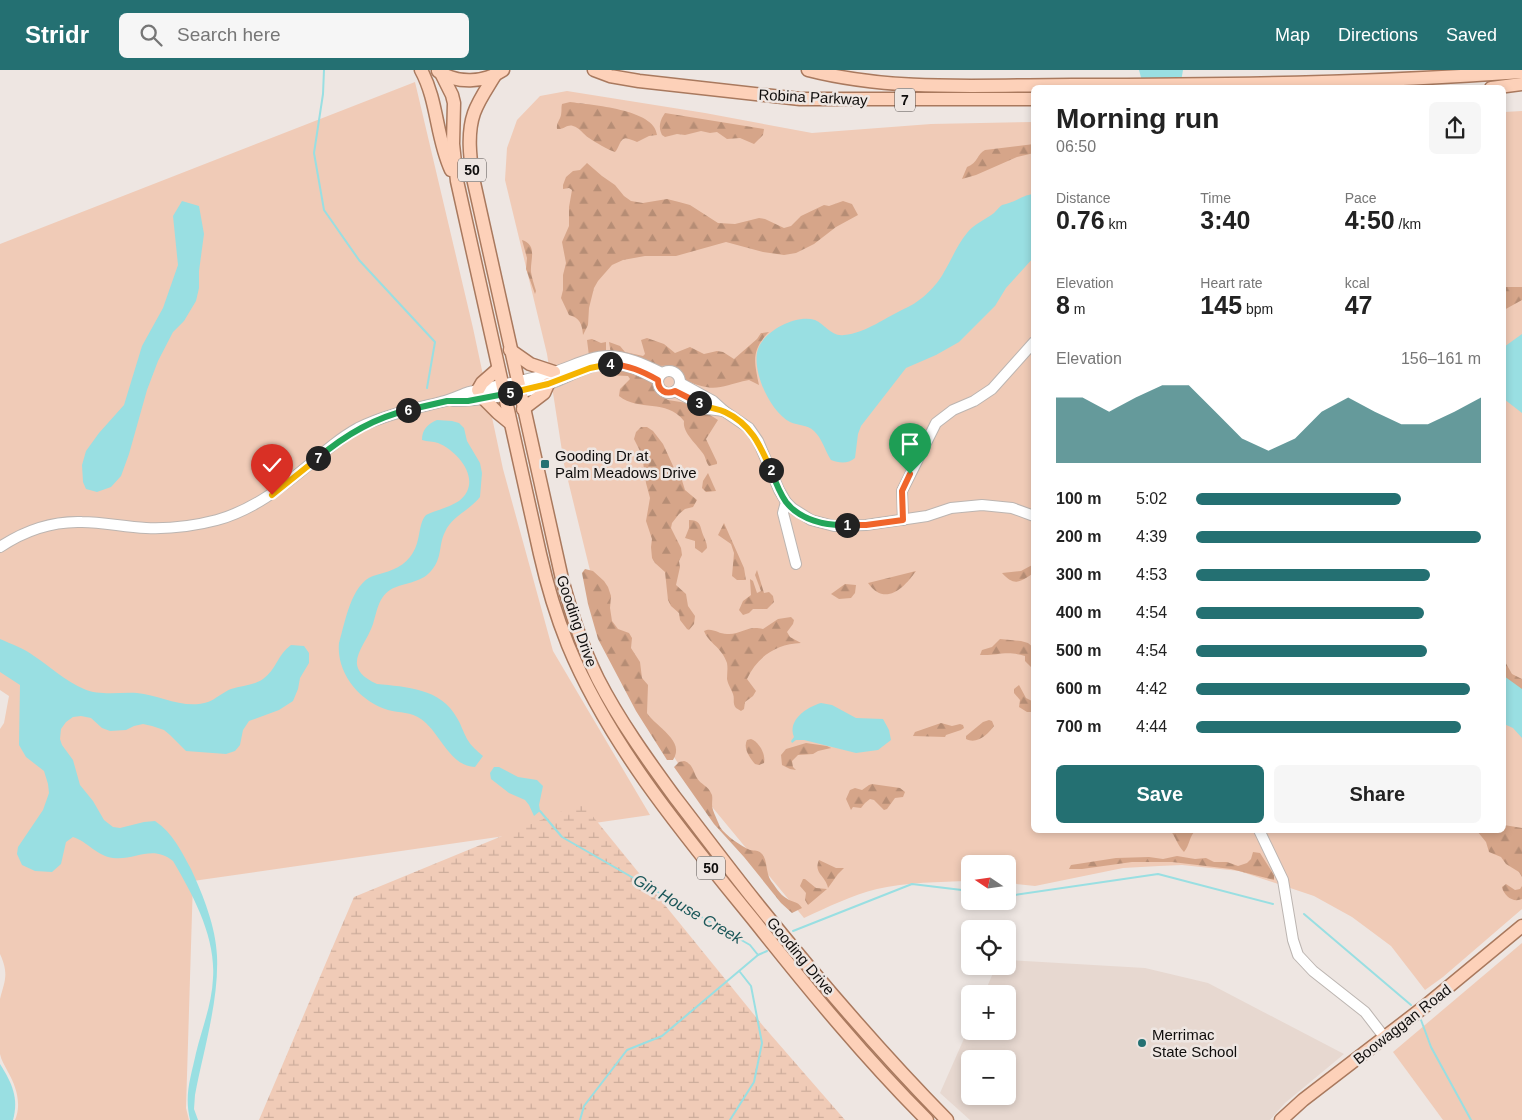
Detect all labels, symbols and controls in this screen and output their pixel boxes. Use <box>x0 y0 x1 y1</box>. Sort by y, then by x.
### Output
search box <box>119 13 469 58</box>
text: Stridr <box>25 21 89 48</box>
icon: search <box>137 21 165 49</box>
text: Search here <box>177 24 281 45</box>
text: Map <box>1275 25 1310 45</box>
text: Directions <box>1338 25 1418 45</box>
text: Saved <box>1446 25 1497 45</box>
street label: Robina Parkway <box>758 86 868 108</box>
road number: 7 <box>895 88 915 112</box>
button: share <box>1429 102 1481 154</box>
text: Morning run <box>1056 103 1219 134</box>
text: 06:50 <box>1056 138 1096 155</box>
road number: 50 <box>458 158 486 182</box>
text: Distance <box>1056 190 1110 206</box>
text: Time <box>1200 190 1231 206</box>
text: Pace <box>1345 190 1377 206</box>
text: 0.76 <box>1056 206 1105 234</box>
text: 3:40 <box>1200 206 1250 234</box>
text: 4:50 <box>1345 206 1395 234</box>
text: km <box>1105 216 1127 232</box>
text: /km <box>1395 216 1421 232</box>
text: Elevation <box>1056 275 1114 291</box>
text: Heart rate <box>1200 275 1263 291</box>
text: kcal <box>1345 275 1370 291</box>
text: 8 <box>1056 291 1070 319</box>
text: 145 <box>1200 291 1242 319</box>
text: 47 <box>1345 291 1372 319</box>
text: m <box>1070 301 1085 317</box>
text: bpm <box>1242 301 1273 317</box>
text: Elevation <box>1056 350 1122 367</box>
text: 156–161 m <box>1401 350 1481 367</box>
pin: 4 <box>598 352 622 376</box>
text: 4 <box>607 356 614 372</box>
pin: 5 <box>498 380 522 406</box>
text: 5 <box>507 385 514 401</box>
pin: 3 <box>686 390 712 416</box>
text: 3 <box>696 395 703 411</box>
pin: 6 <box>396 398 420 422</box>
text: 6 <box>405 402 412 418</box>
pin <box>889 423 931 474</box>
icon: arrive <box>896 430 924 458</box>
pin <box>251 444 293 495</box>
pin: 7 <box>306 446 330 470</box>
place label: Gooding Dr at Palm Meadows Drive <box>555 447 697 481</box>
text: 7 <box>315 450 322 466</box>
icon: check <box>258 451 286 479</box>
marker: Gooding Dr at Palm Meadows Drive <box>539 458 551 470</box>
pin: 2 <box>758 458 784 482</box>
text: 2 <box>768 462 775 478</box>
text: 100 m <box>1056 490 1101 507</box>
text: 5:02 <box>1136 490 1167 507</box>
pin: 1 <box>834 512 860 538</box>
text: 1 <box>844 517 851 533</box>
text: 200 m <box>1056 528 1101 545</box>
text: 4:39 <box>1136 528 1167 545</box>
text: 300 m <box>1056 566 1101 583</box>
text: 4:53 <box>1136 566 1167 583</box>
street label: Gooding Drive <box>553 573 601 669</box>
text: 400 m <box>1056 604 1101 621</box>
text: 4:54 <box>1136 604 1167 621</box>
text: 500 m <box>1056 642 1101 659</box>
text: 4:54 <box>1136 642 1167 659</box>
text: 600 m <box>1056 680 1101 697</box>
text: 4:42 <box>1136 680 1167 697</box>
text: 700 m <box>1056 718 1101 735</box>
text: 4:44 <box>1136 718 1167 735</box>
button: Save <box>1056 765 1264 823</box>
button: Share <box>1274 765 1481 823</box>
north arrow <box>961 855 1016 910</box>
map controls <box>961 855 1016 1105</box>
road number: 50 <box>697 856 725 880</box>
water label: Gin House Creek <box>631 871 746 948</box>
street label: Gooding Drive <box>764 914 838 998</box>
button: locate <box>961 920 1016 975</box>
street label: Boowaggan Road <box>1350 981 1454 1067</box>
button: + <box>961 985 1016 1040</box>
place label: Merrimac State School <box>1152 1026 1237 1060</box>
marker: Merrimac State School <box>1136 1037 1148 1049</box>
button: − <box>961 1050 1016 1105</box>

